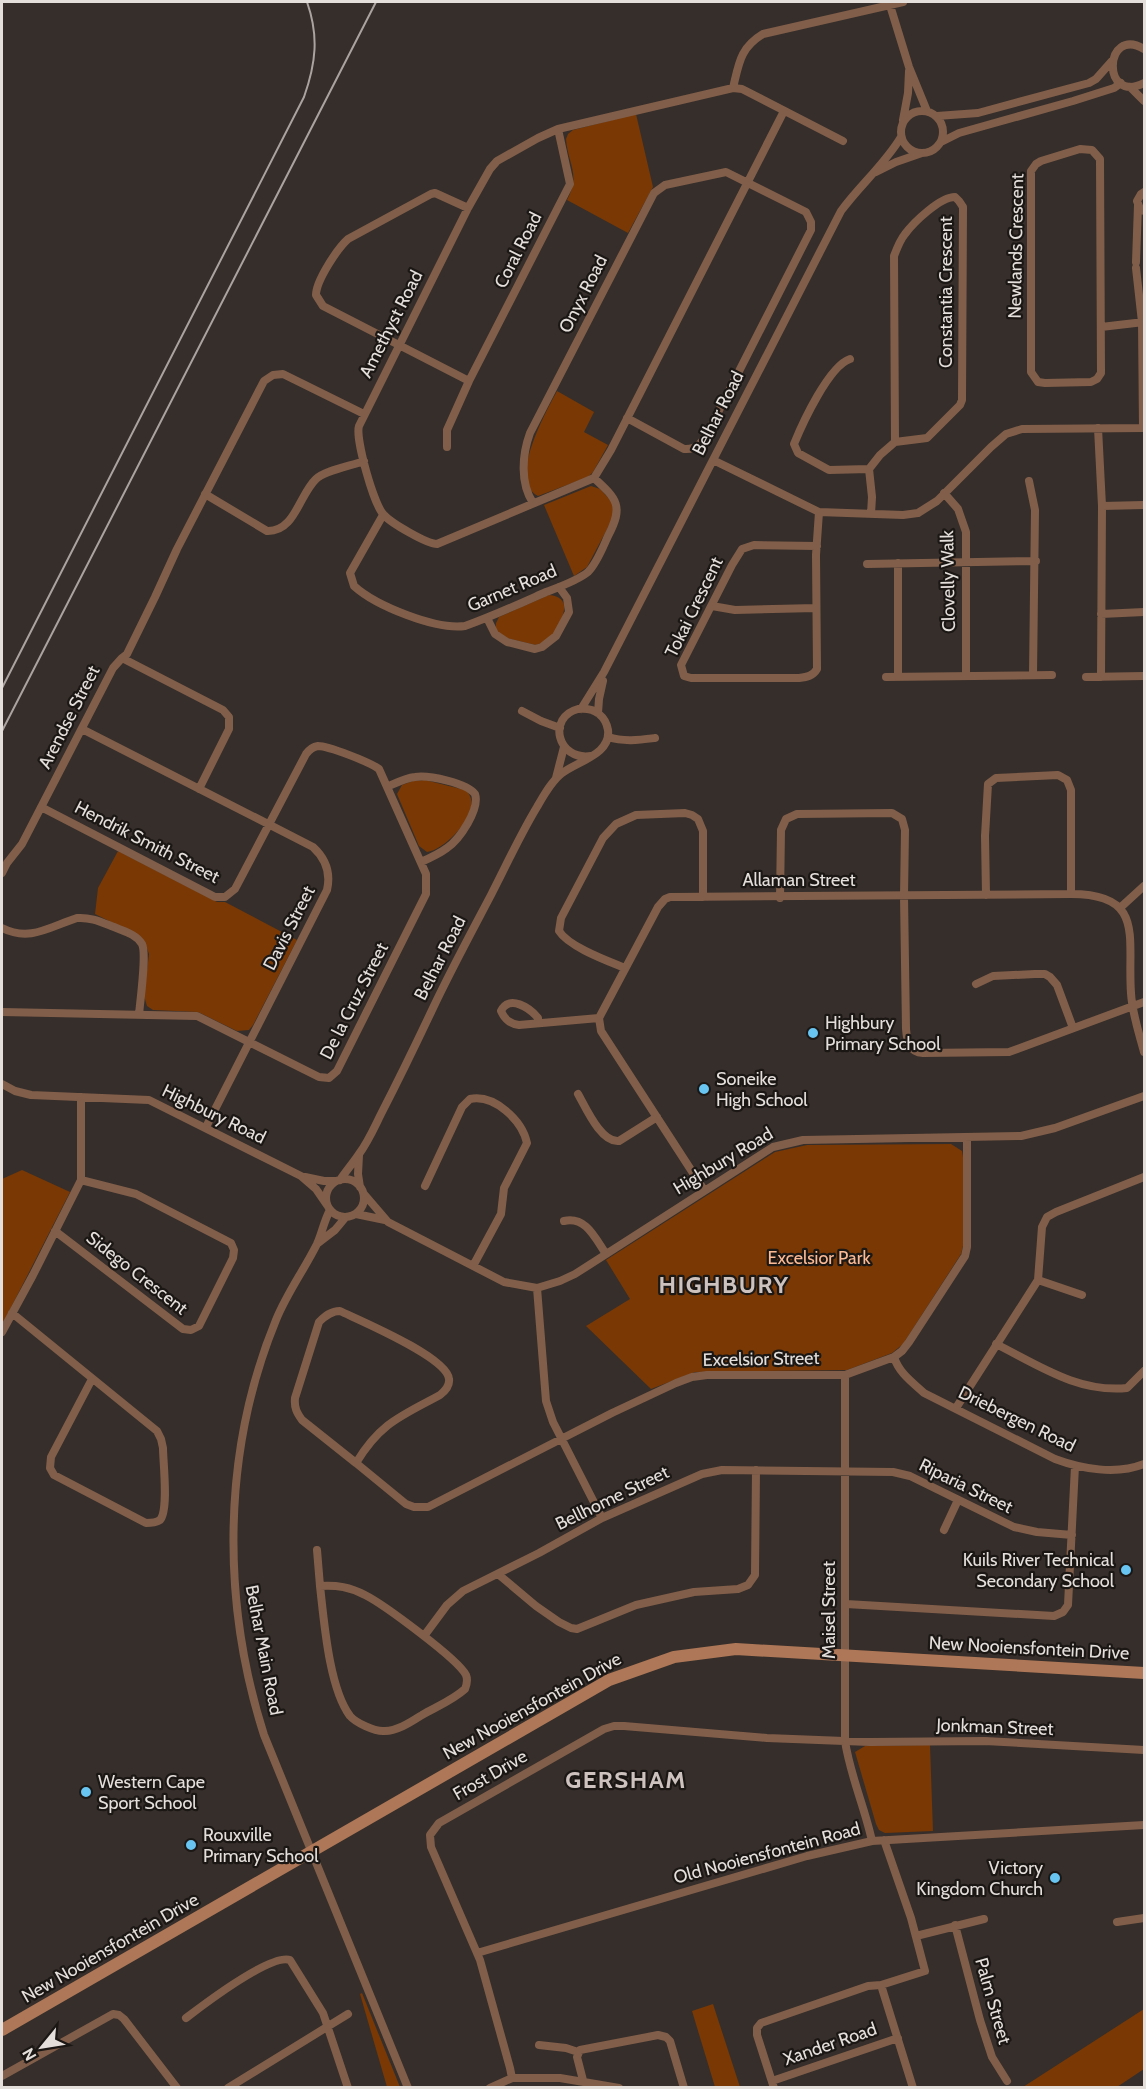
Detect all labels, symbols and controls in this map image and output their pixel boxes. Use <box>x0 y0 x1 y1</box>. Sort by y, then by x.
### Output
street label: Newlands Crescent <box>1004 173 1028 319</box>
street label: Coral Road <box>490 208 546 292</box>
street label: Constantia Crescent <box>935 216 957 368</box>
street label: Onyx Road <box>554 251 612 337</box>
street label: Amethyst Road <box>355 267 427 381</box>
street label: Belhar Road <box>687 367 749 459</box>
street label: Clovelly Walk <box>936 529 960 632</box>
street label: Tokai Crescent <box>660 553 728 661</box>
street label: Garnet Road <box>464 559 560 617</box>
street label: Arendse Street <box>34 662 104 772</box>
street label: Hendrik Smith Street <box>71 796 223 888</box>
street label: Allaman Street <box>743 869 855 891</box>
street label: Davis Street <box>258 882 320 974</box>
street label: Belhar Road <box>409 912 471 1004</box>
street label: De la Cruz Street <box>315 939 393 1063</box>
place label: Highbury Primary School <box>825 1012 941 1055</box>
marker: Highbury Primary School <box>806 1026 820 1040</box>
place label: Soneike High School <box>716 1068 808 1111</box>
street label: Highbury Road <box>159 1079 269 1149</box>
marker: Soneike High School <box>697 1082 711 1096</box>
street label: Highbury Road <box>669 1123 777 1199</box>
street label: Sidego Crescent <box>82 1227 192 1319</box>
park label: Excelsior Park <box>767 1247 871 1269</box>
district label: HIGHBURY <box>658 1270 790 1299</box>
street label: Excelsior Street <box>702 1347 820 1371</box>
street label: Driebergen Road <box>955 1381 1079 1457</box>
street label: Riparia Street <box>915 1454 1017 1518</box>
street label: Bellhome Street <box>552 1461 672 1535</box>
place label: Kuils River Technical Secondary School <box>963 1549 1115 1592</box>
street label: Maisel Street <box>818 1561 840 1659</box>
marker: Kuils River Technical Secondary School <box>1119 1563 1133 1577</box>
street label: Belhar Main Road <box>241 1583 287 1717</box>
street label: New Nooiensfontein Drive <box>928 1632 1130 1664</box>
street label: New Nooiensfontein Drive <box>439 1648 625 1764</box>
street label: Jonkman Street <box>935 1714 1054 1740</box>
street label: Frost Drive <box>449 1745 531 1805</box>
district label: GERSHAM <box>565 1765 687 1794</box>
place label: Western Cape Sport School <box>98 1771 205 1814</box>
marker: Western Cape Sport School <box>79 1785 93 1799</box>
street label: Old Nooiensfontein Road <box>671 1817 863 1889</box>
place label: Rouxville Primary School <box>203 1824 319 1867</box>
marker: Rouxville Primary School <box>184 1838 198 1852</box>
place label: Victory Kingdom Church <box>916 1857 1043 1900</box>
marker: Victory Kingdom Church <box>1048 1871 1062 1885</box>
street label: New Nooiensfontein Drive <box>18 1888 202 2008</box>
street label: Palm Street <box>970 1955 1016 2047</box>
north arrow <box>12 2017 72 2077</box>
street label: Xander Road <box>780 2018 880 2070</box>
text: N <box>18 2045 40 2064</box>

